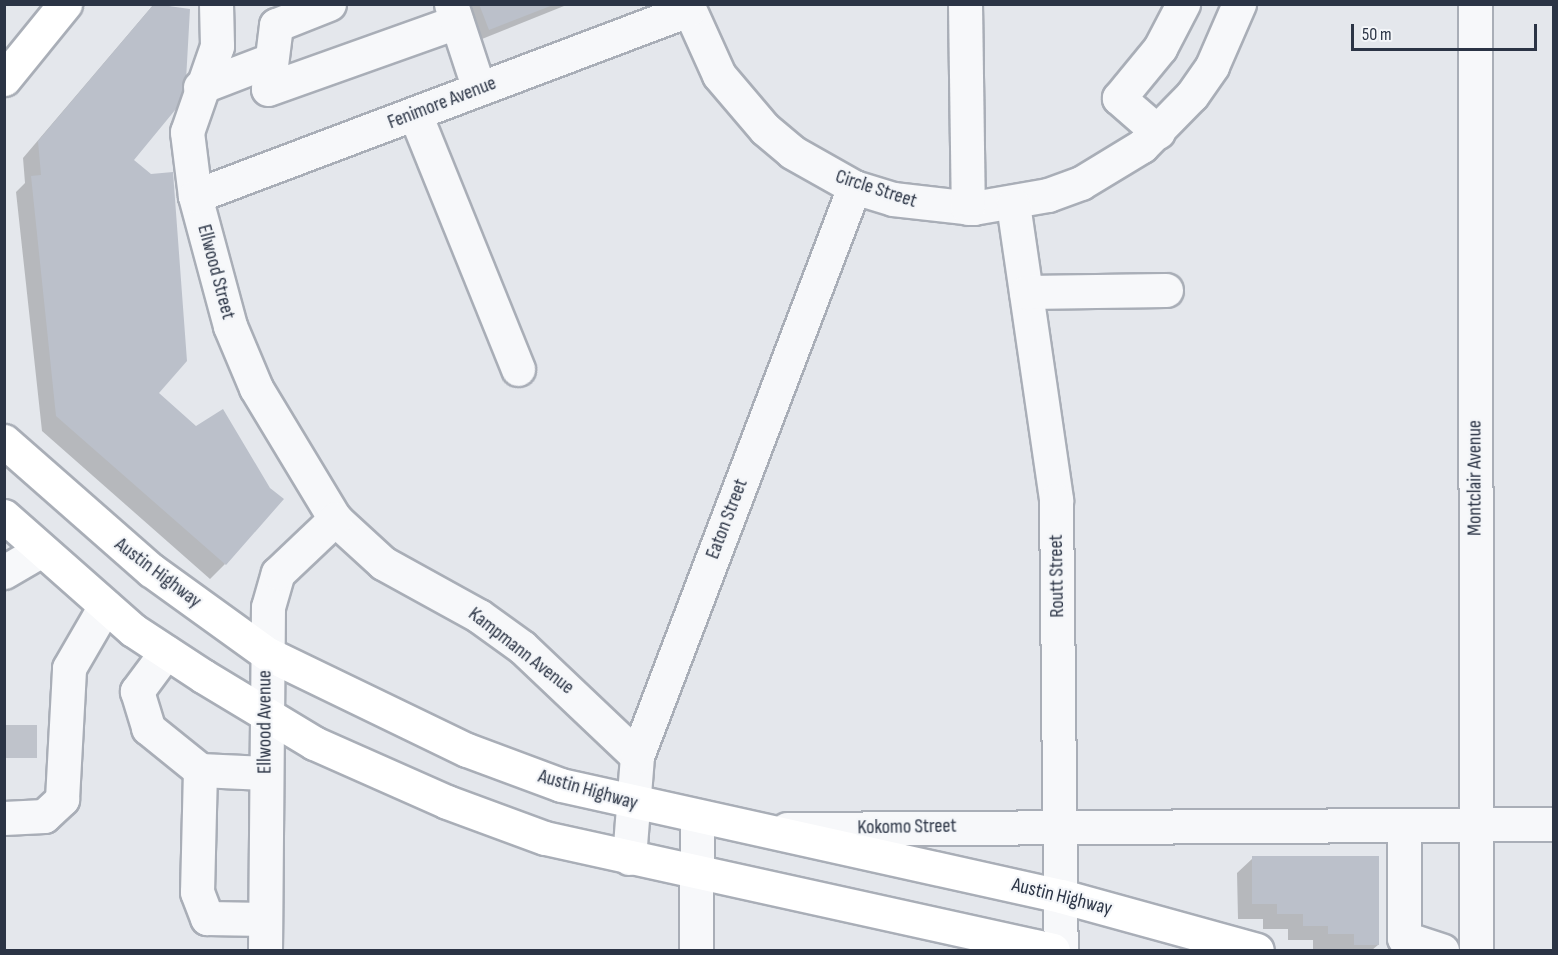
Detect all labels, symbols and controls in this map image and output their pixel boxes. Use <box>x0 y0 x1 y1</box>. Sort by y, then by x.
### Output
scale bar <box>1354 12 1540 50</box>
text: 50 m <box>1362 24 1392 45</box>
street label: Fenimore Avenue <box>384 71 500 135</box>
street label: Circle Street <box>832 165 920 213</box>
street label: Ellwood Street <box>192 222 240 322</box>
street label: Montclair Avenue <box>1463 420 1487 536</box>
street label: Eaton Street <box>701 476 753 562</box>
street label: Austin Highway <box>110 533 206 613</box>
street label: Routt Street <box>1044 534 1070 618</box>
street label: Kampmann Avenue <box>463 602 579 700</box>
street label: Ellwood Avenue <box>253 670 277 774</box>
street label: Austin Highway <box>536 764 640 816</box>
street label: Kokomo Street <box>857 814 957 840</box>
street label: Austin Highway <box>1009 873 1115 921</box>

